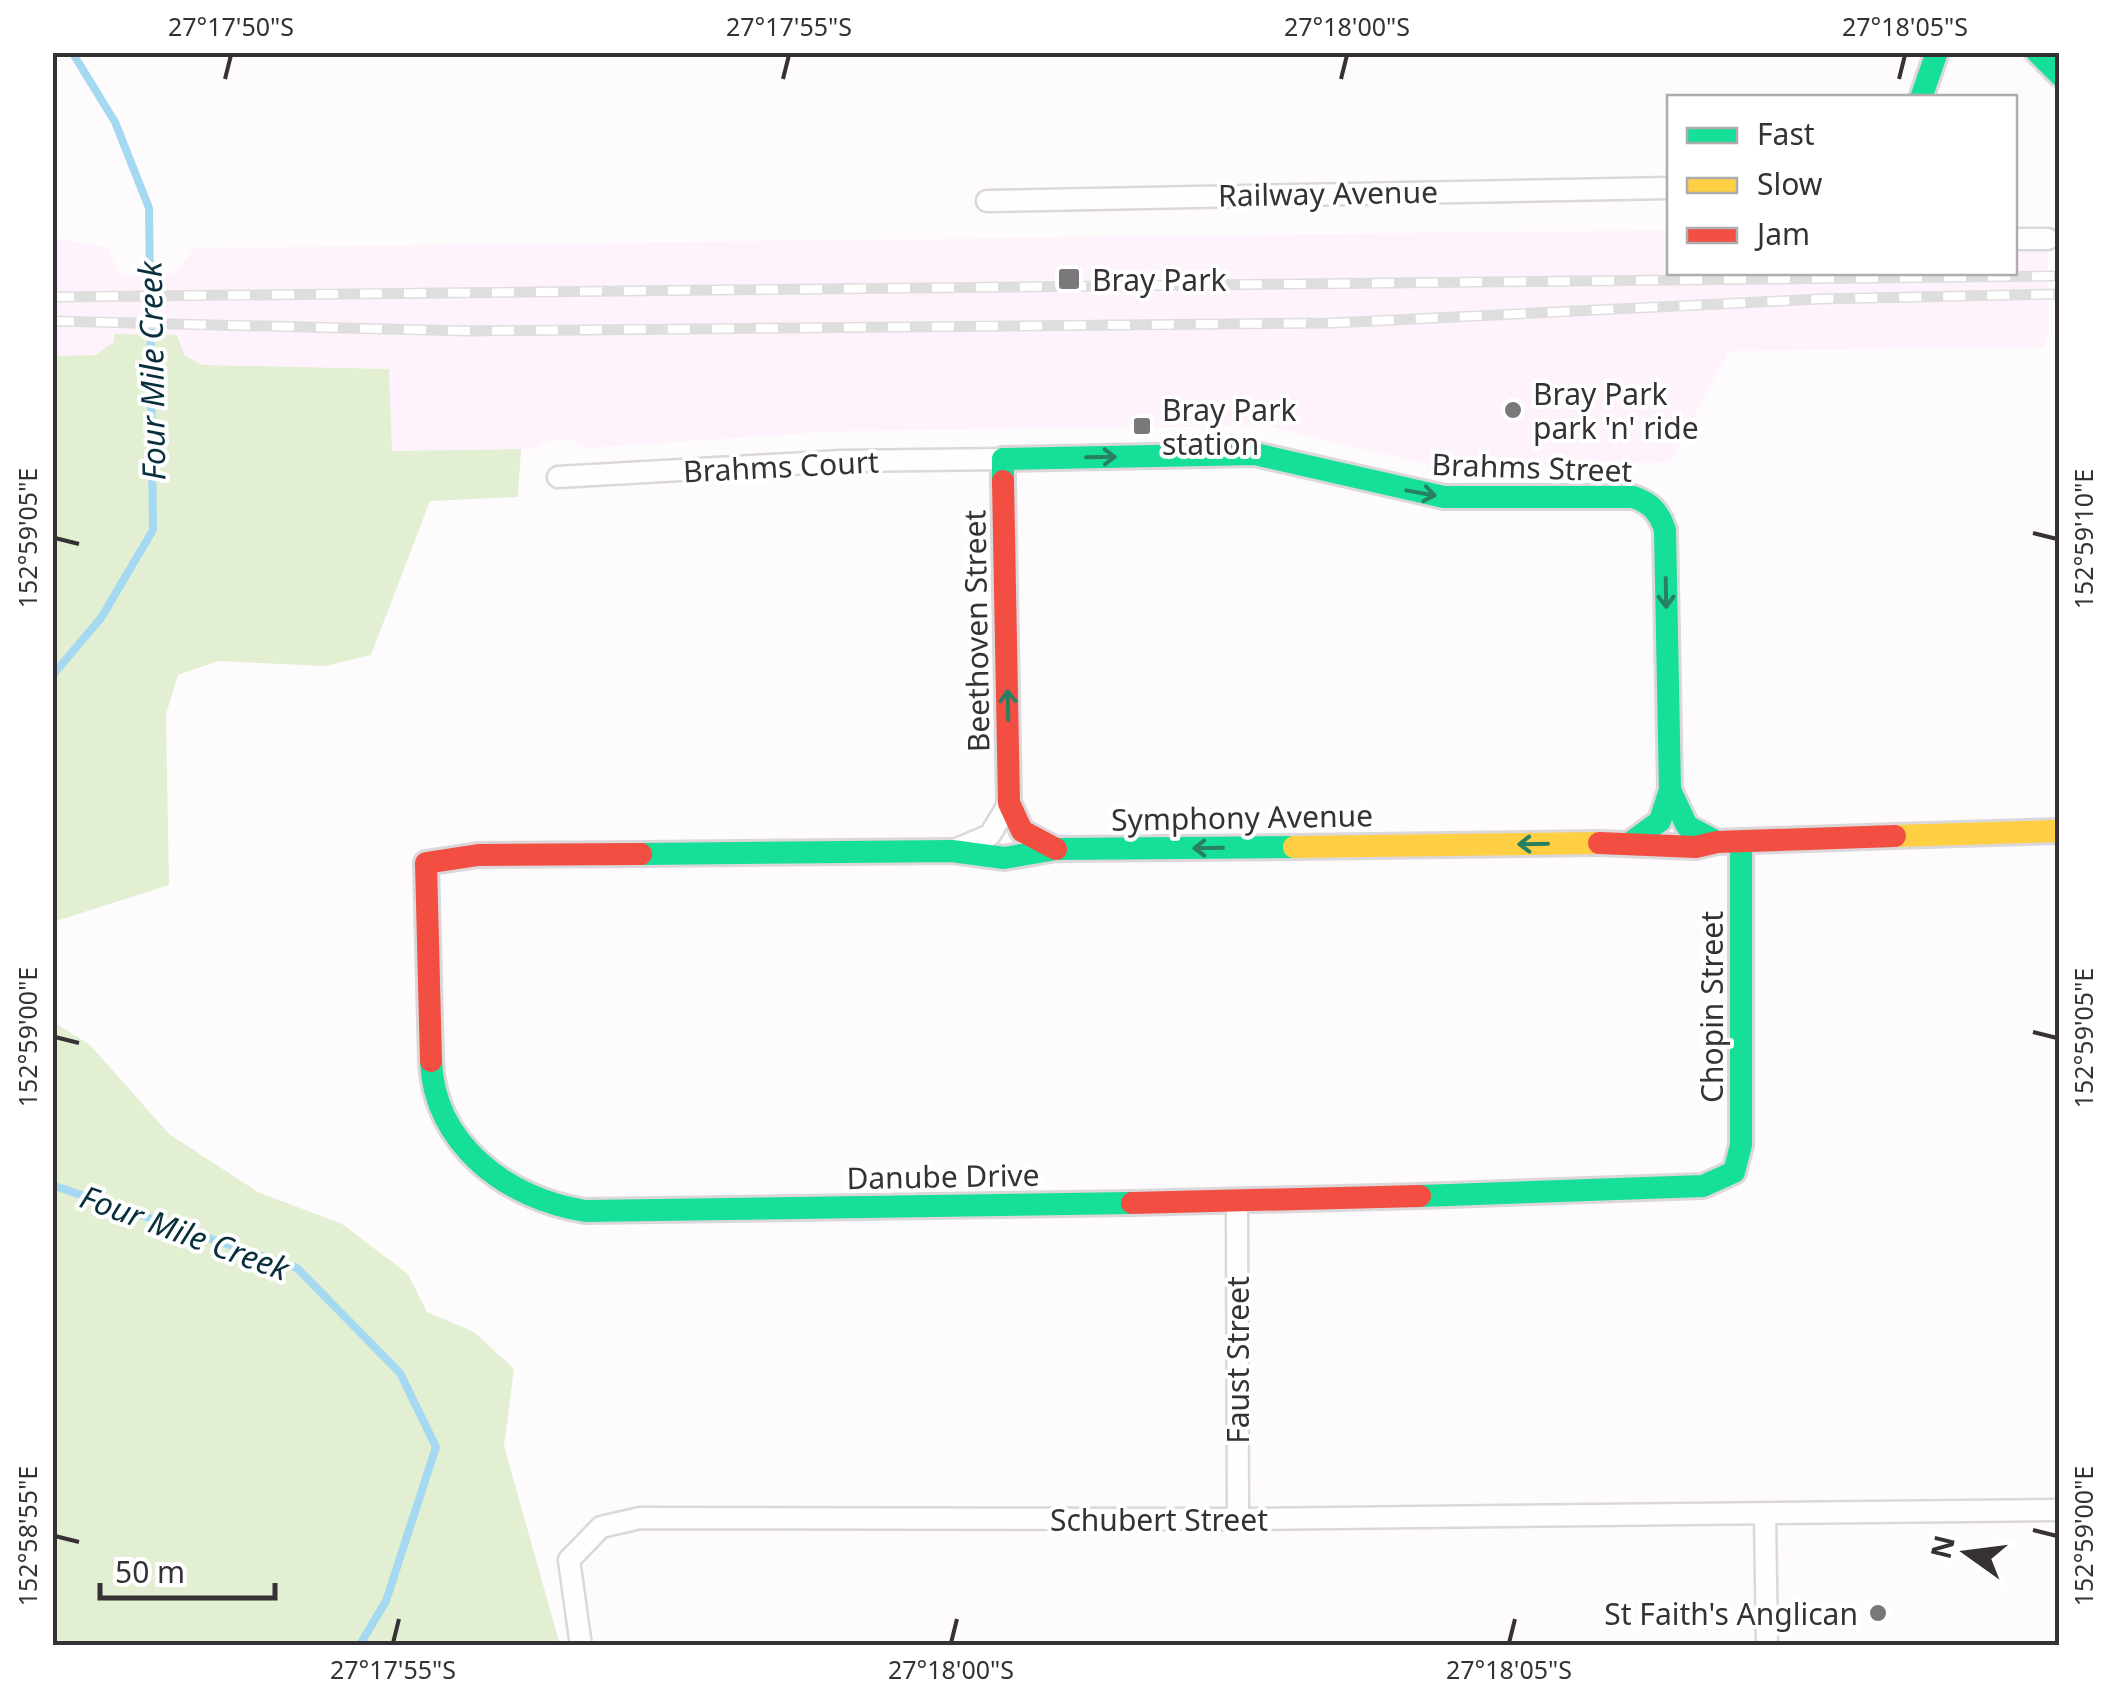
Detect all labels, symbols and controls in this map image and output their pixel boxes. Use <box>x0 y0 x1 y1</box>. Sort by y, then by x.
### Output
text: 27°17'50"S <box>168 9 294 43</box>
text: 27°17'55"S <box>726 9 852 43</box>
text: 27°18'00"S <box>1284 9 1410 43</box>
text: 27°18'05"S <box>1842 9 1968 43</box>
legend <box>1667 95 2017 275</box>
text: Fast <box>1757 113 1815 154</box>
text: Slow <box>1757 163 1823 204</box>
street label: Railway Avenue <box>1218 171 1438 215</box>
text: Jam <box>1754 213 1810 254</box>
place label: Bray Park <box>1092 259 1227 300</box>
water label: Four Mile Creek <box>128 260 174 481</box>
marker: Bray Park <box>1056 266 1082 292</box>
place label: Bray Park park 'n' ride <box>1533 373 1699 448</box>
place label: Bray Park station <box>1162 389 1297 464</box>
marker: Bray Park park 'n' ride <box>1502 399 1524 421</box>
marker: Bray Park station <box>1131 415 1153 437</box>
street label: Brahms Court <box>682 440 880 492</box>
street label: Brahms Street <box>1431 443 1633 491</box>
one-way arrow <box>1084 448 1116 467</box>
text: 152°59'05"E <box>10 468 44 608</box>
text: 152°59'10"E <box>2066 469 2100 609</box>
one-way arrow <box>1404 485 1436 504</box>
street label: Beethoven Street <box>953 509 999 753</box>
one-way arrow <box>1656 576 1676 608</box>
one-way arrow <box>998 690 1017 722</box>
street label: Symphony Avenue <box>1111 794 1373 840</box>
one-way arrow <box>1517 834 1550 854</box>
one-way arrow <box>1192 838 1224 857</box>
street label: Chopin Street <box>1691 911 1732 1103</box>
text: 152°59'00"E <box>10 967 44 1107</box>
text: 152°59'05"E <box>2066 968 2100 1108</box>
street label: Danube Drive <box>846 1154 1040 1198</box>
water label: Four Mile Creek <box>75 1174 296 1290</box>
street label: Faust Street <box>1217 1276 1258 1444</box>
text: 152°58'55"E <box>10 1466 44 1606</box>
text: 152°59'00"E <box>2066 1466 2100 1606</box>
street label: Schubert Street <box>1050 1499 1268 1540</box>
north arrow <box>1917 1503 2017 1603</box>
text: N <box>1921 1531 1963 1562</box>
scale bar <box>100 1538 275 1600</box>
text: 50 m <box>115 1551 185 1592</box>
place label: St Faith's Anglican <box>1604 1593 1858 1634</box>
marker: St Faith's Anglican <box>1867 1602 1889 1624</box>
text: 27°17'55"S <box>330 1652 456 1686</box>
text: 27°18'00"S <box>888 1652 1014 1686</box>
text: 27°18'05"S <box>1446 1652 1572 1686</box>

